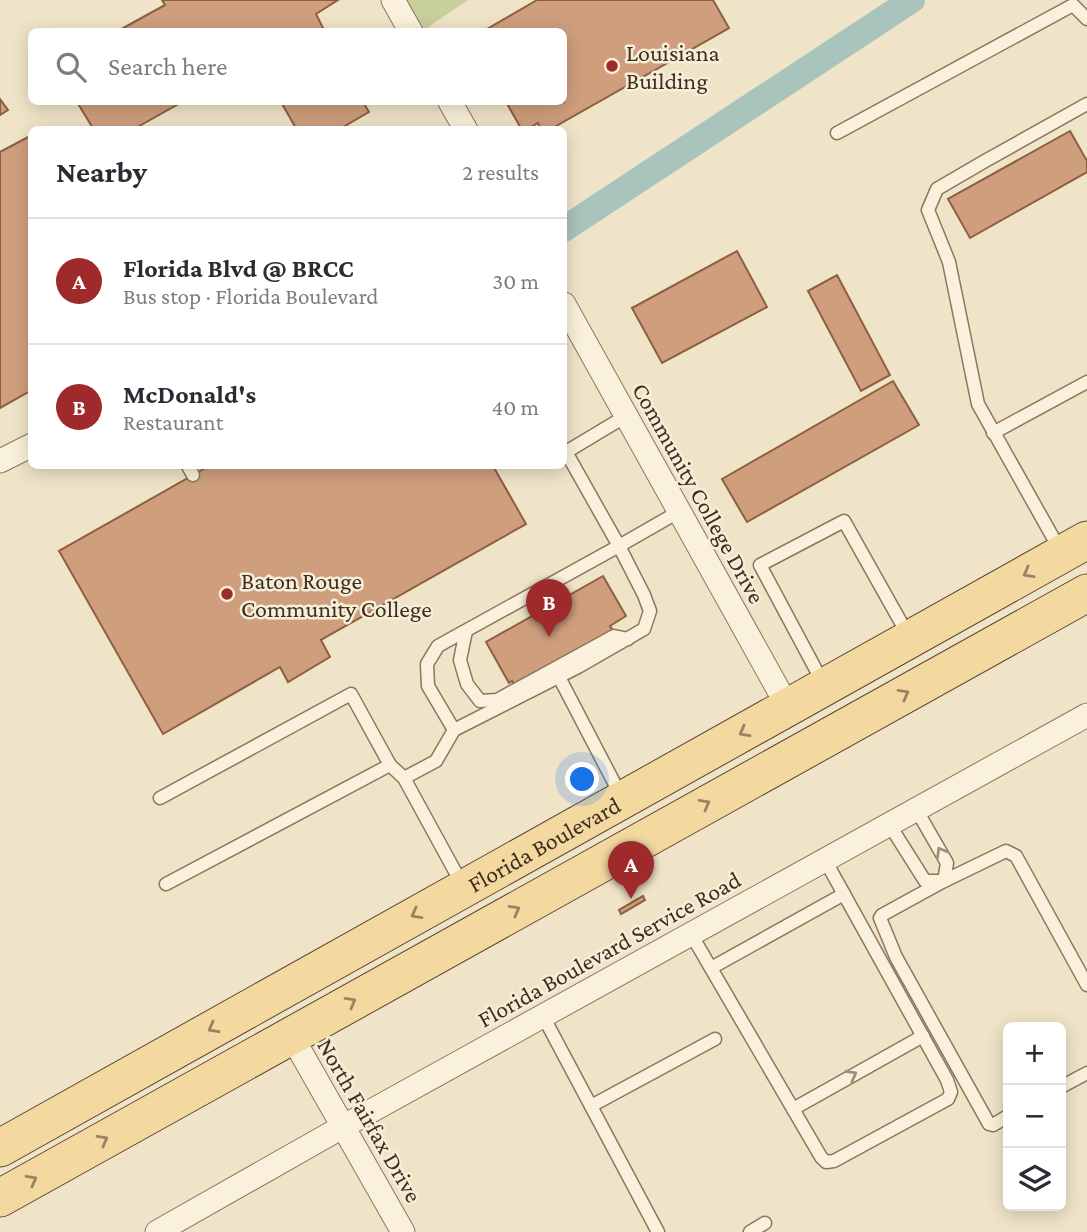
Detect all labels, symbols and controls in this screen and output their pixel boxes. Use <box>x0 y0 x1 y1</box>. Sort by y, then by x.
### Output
search box <box>28 28 567 105</box>
place label: Louisiana Building <box>626 39 720 94</box>
icon: search <box>52 48 90 86</box>
text: Search here <box>108 52 227 81</box>
marker: Louisiana Building <box>604 58 620 74</box>
text: Nearby <box>56 155 147 188</box>
text: 2 results <box>462 159 539 185</box>
text: Florida Blvd @ BRCC <box>123 254 354 283</box>
text: A <box>72 268 86 294</box>
text: 30 m <box>492 268 539 294</box>
text: Bus stop · Florida Boulevard <box>123 283 378 309</box>
street label: Community College Drive <box>627 378 771 608</box>
text: McDonald's <box>123 380 256 409</box>
text: B <box>72 394 86 420</box>
text: 40 m <box>491 394 539 420</box>
text: Restaurant <box>123 409 223 435</box>
one-way arrow <box>1022 565 1035 578</box>
place label: Baton Rouge Community College <box>241 567 432 622</box>
pin: B <box>526 579 572 637</box>
marker: Baton Rouge Community College <box>219 586 235 602</box>
one-way arrow <box>896 689 909 702</box>
one-way arrow <box>738 724 751 737</box>
your location <box>565 762 599 796</box>
street label: Florida Boulevard <box>463 790 625 897</box>
one-way arrow <box>698 799 710 813</box>
pin: A <box>608 841 654 899</box>
one-way arrow <box>936 847 949 860</box>
street label: Florida Boulevard Service Road <box>473 865 745 1033</box>
one-way arrow <box>508 905 521 918</box>
one-way arrow <box>411 906 424 920</box>
one-way arrow <box>344 997 356 1010</box>
one-way arrow <box>207 1020 220 1033</box>
map controls <box>1003 1022 1066 1211</box>
button: + <box>1003 1022 1066 1085</box>
street label: North Fairfax Drive <box>312 1033 428 1207</box>
one-way arrow <box>845 1070 857 1083</box>
button: − <box>1003 1085 1066 1148</box>
one-way arrow <box>96 1135 109 1148</box>
button: layers <box>1003 1148 1066 1211</box>
one-way arrow <box>25 1174 38 1188</box>

